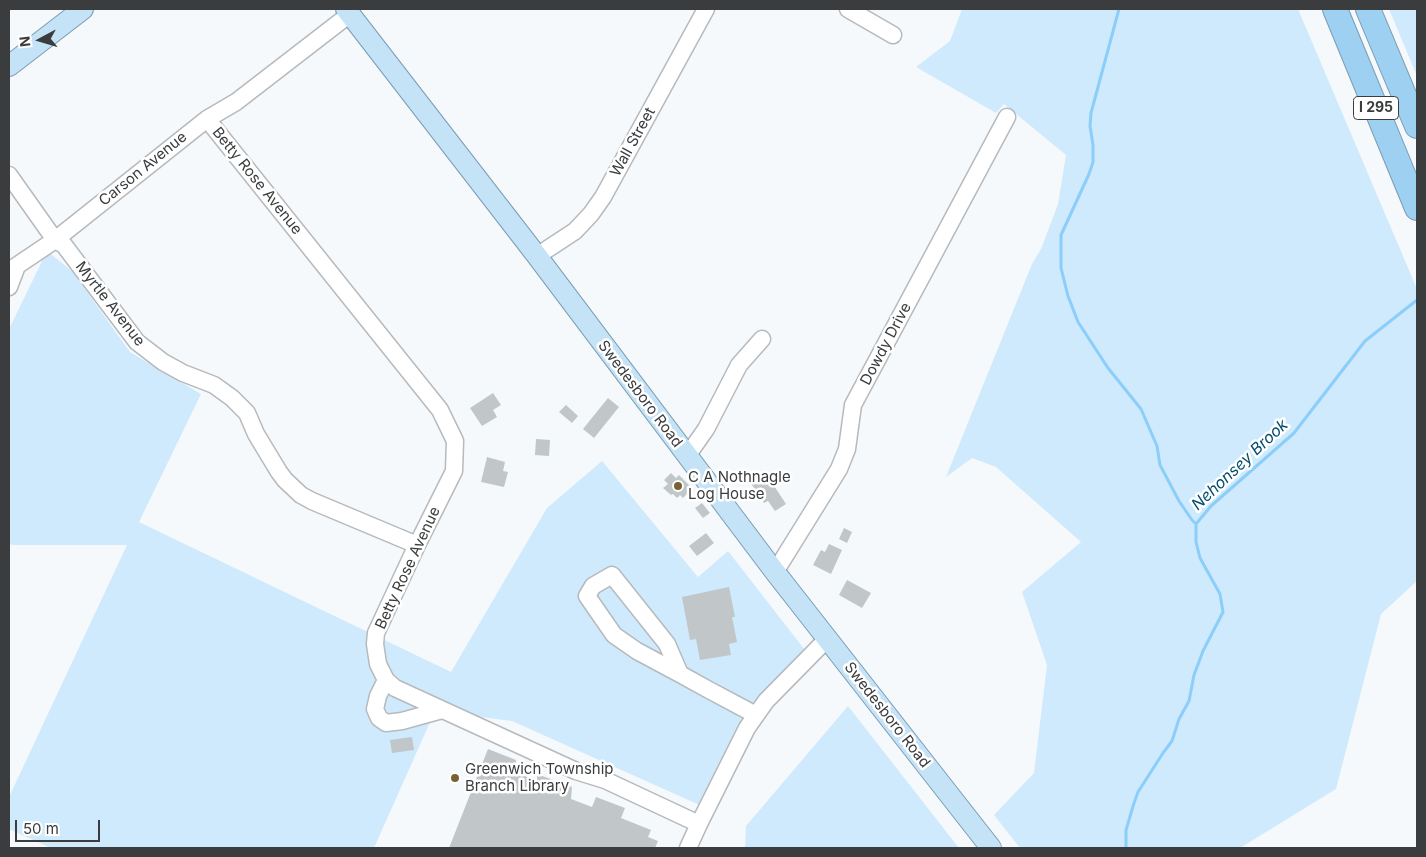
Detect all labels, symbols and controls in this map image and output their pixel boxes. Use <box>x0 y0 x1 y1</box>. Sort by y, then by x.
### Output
north arrow <box>15 15 65 65</box>
text: N <box>16 35 34 48</box>
road number: I 295 <box>1354 96 1398 120</box>
street label: Wall Street <box>607 104 659 180</box>
street label: Betty Rose Avenue <box>208 124 306 238</box>
street label: Carson Avenue <box>95 128 191 210</box>
street label: Myrtle Avenue <box>71 258 149 350</box>
street label: Dowdy Drive <box>857 300 915 388</box>
street label: Swedesboro Road <box>594 337 686 451</box>
water label: Nehonsey Brook <box>1188 415 1292 515</box>
place label: C A Nothnagle Log House <box>688 468 791 503</box>
marker: C A Nothnagle Log House <box>672 480 684 492</box>
street label: Betty Rose Avenue <box>372 504 444 632</box>
street label: Swedesboro Road <box>840 659 934 771</box>
place label: Greenwich Township Branch Library <box>465 760 613 795</box>
marker: Greenwich Township Branch Library <box>449 772 461 784</box>
scale bar <box>18 810 102 842</box>
text: 50 m <box>23 819 59 838</box>

